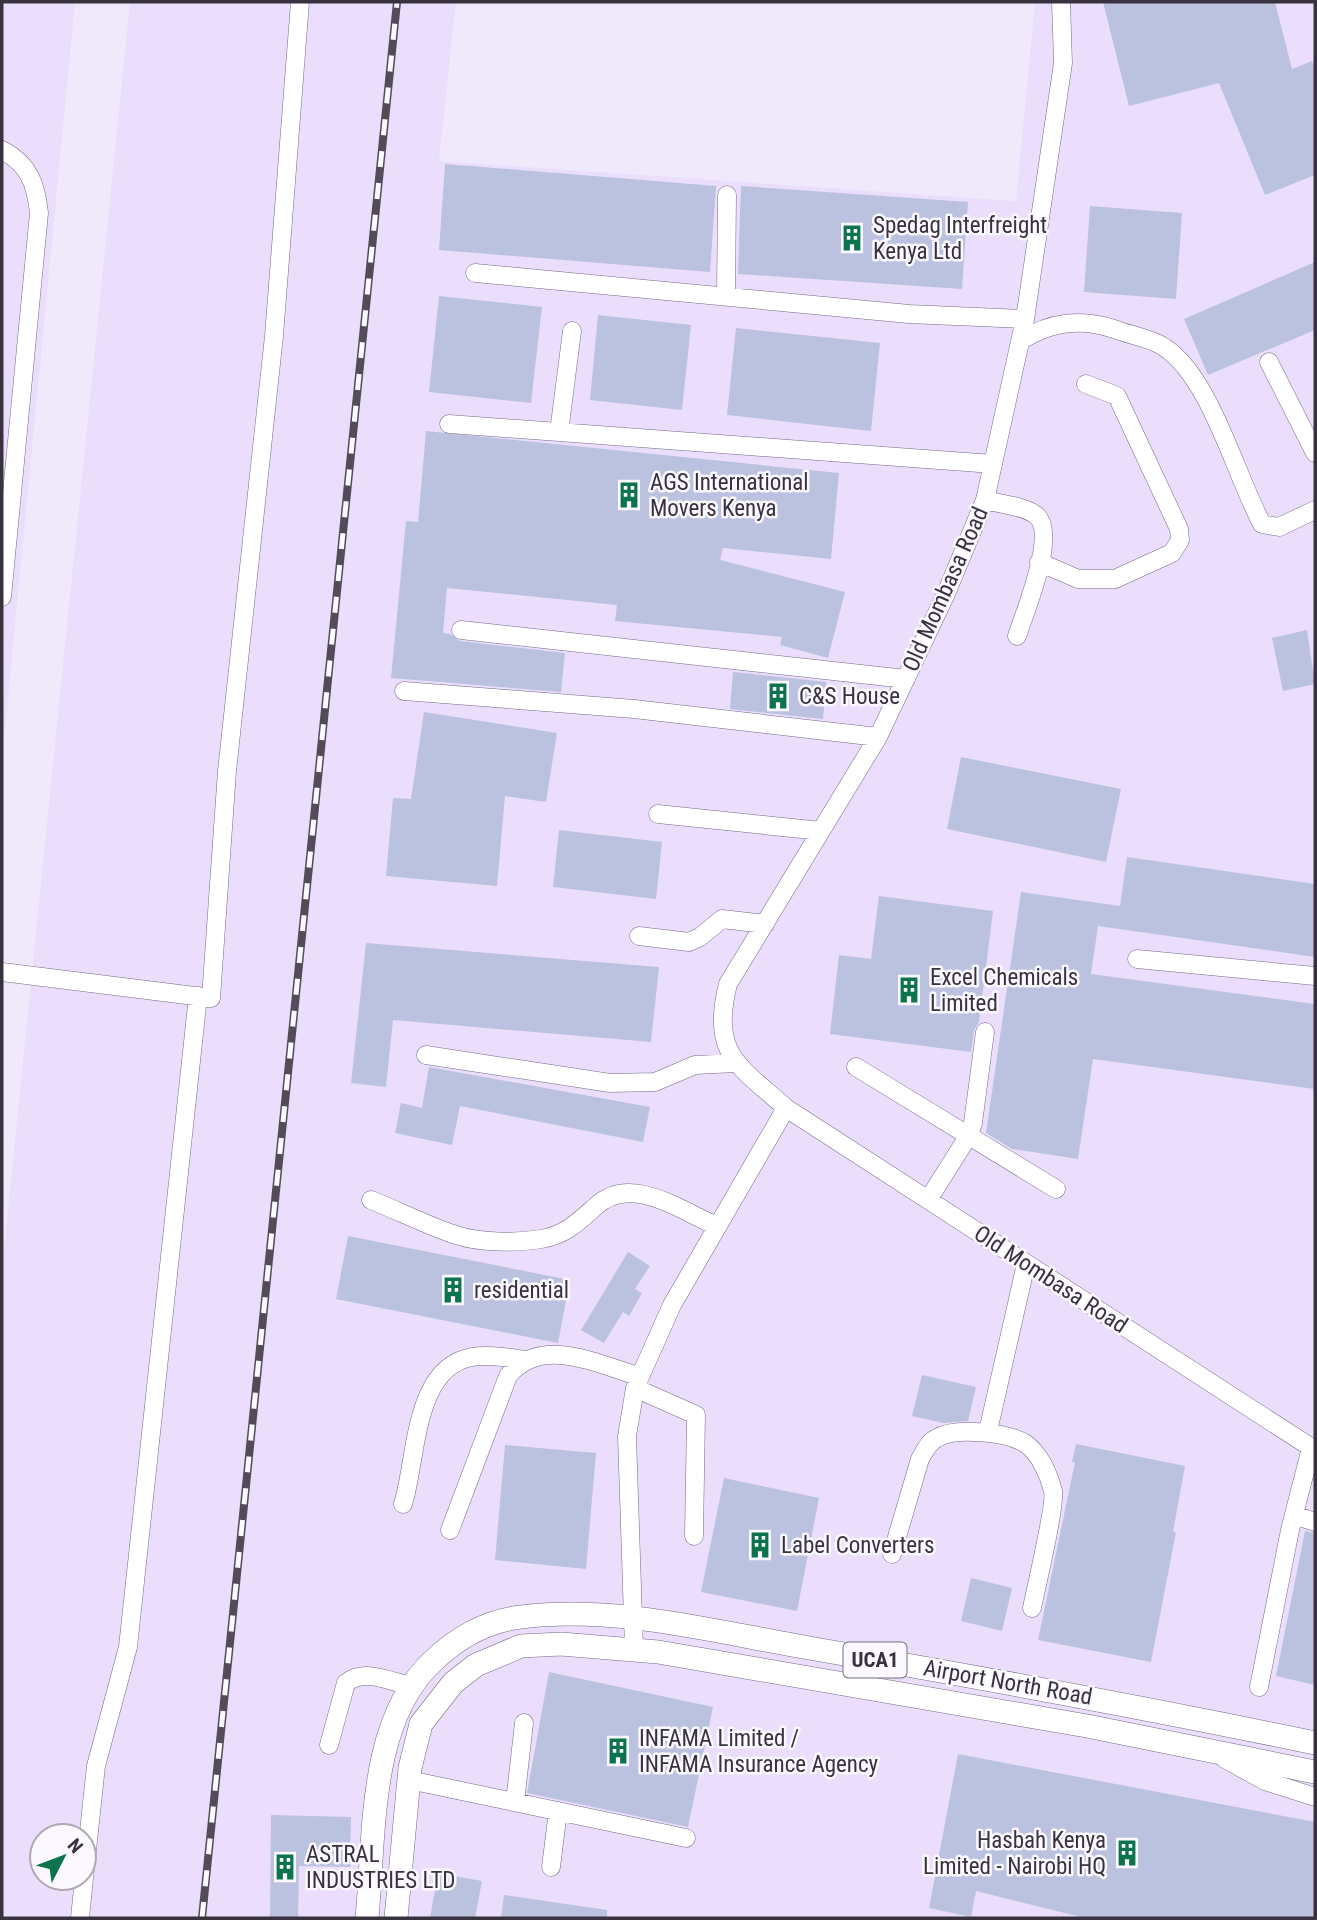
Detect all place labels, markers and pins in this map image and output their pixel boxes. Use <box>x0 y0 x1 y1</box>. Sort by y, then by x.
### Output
place label: Spedag Interfreight Kenya Ltd <box>873 212 1047 265</box>
building icon: Spedag Interfreight Kenya Ltd <box>837 223 867 253</box>
place label: AGS International Movers Kenya <box>650 469 809 522</box>
building icon: AGS International Movers Kenya <box>614 480 644 510</box>
building icon: C&S House <box>763 681 793 711</box>
place label: C&S House <box>799 683 900 710</box>
place label: Excel Chemicals Limited <box>930 964 1078 1017</box>
building icon: Excel Chemicals Limited <box>894 975 924 1005</box>
building icon: residential <box>438 1275 468 1305</box>
place label: residential <box>474 1277 569 1304</box>
building icon: Label Converters <box>745 1530 775 1560</box>
place label: Label Converters <box>781 1532 935 1559</box>
place label: INFAMA Limited / INFAMA Insurance Agency <box>639 1725 879 1778</box>
building icon: INFAMA Limited / INFAMA Insurance Agency <box>603 1736 633 1766</box>
place label: Hasbah Kenya Limited - Nairobi HQ <box>923 1827 1106 1880</box>
building icon: Hasbah Kenya Limited - Nairobi HQ <box>1112 1838 1142 1868</box>
place label: ASTRAL INDUSTRIES LTD <box>306 1841 456 1894</box>
building icon: ASTRAL INDUSTRIES LTD <box>270 1852 300 1882</box>

